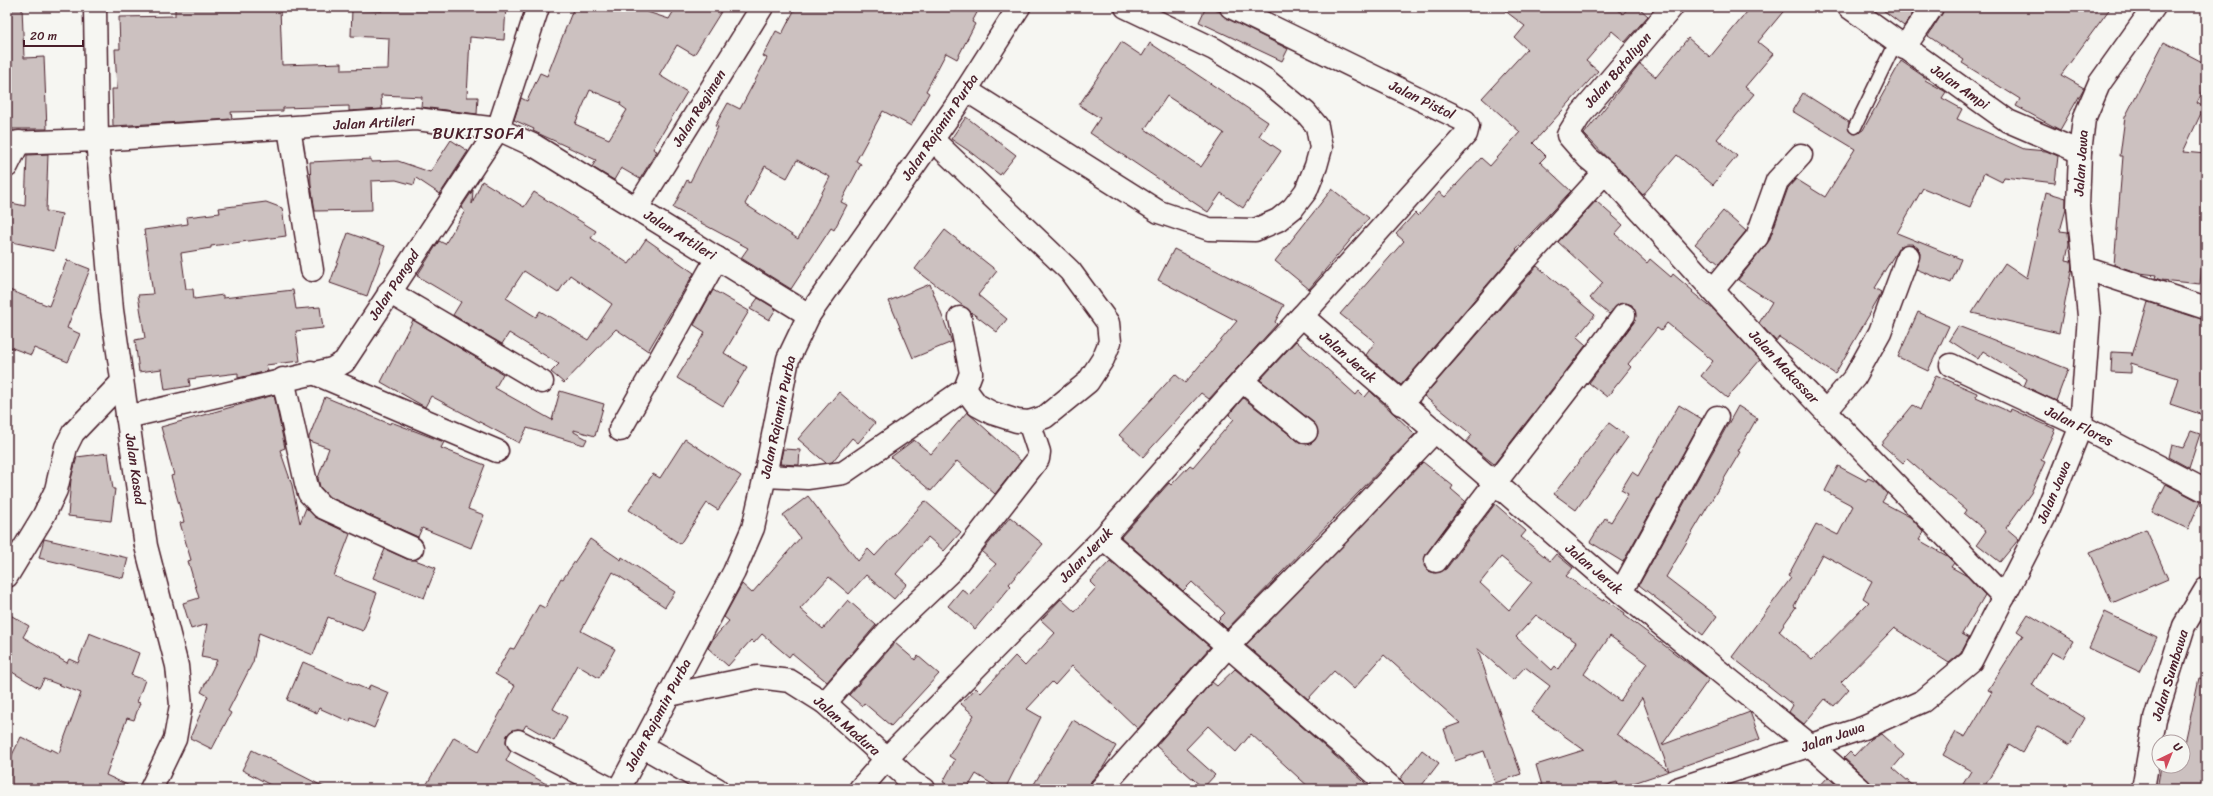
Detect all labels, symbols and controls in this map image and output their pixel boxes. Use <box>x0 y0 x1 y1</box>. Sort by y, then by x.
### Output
scale bar <box>24 22 83 48</box>
text: 20 m <box>30 25 57 47</box>
street label: Jalan Bataliyon <box>1577 26 1659 114</box>
street label: Jalan Ampi <box>1925 57 1996 117</box>
street label: Jalan Regimen <box>665 64 733 153</box>
street label: Jalan Rajamin Purba <box>894 68 985 187</box>
street label: Jalan Pistol <box>1384 73 1460 127</box>
street label: Jalan Artileri <box>332 108 416 138</box>
district label: BUKITSOFA <box>432 119 526 148</box>
street label: Jalan Jawa <box>2066 129 2096 198</box>
street label: Jalan Artileri <box>638 202 722 268</box>
street label: Jalan Pangad <box>361 243 427 326</box>
street label: Jalan Makassar <box>1742 323 1826 411</box>
street label: Jalan Jeruk <box>1313 324 1383 390</box>
street label: Jalan Rajamin Purba <box>753 353 803 482</box>
street label: Jalan Flores <box>2039 398 2118 454</box>
street label: Jalan Kasad <box>118 431 153 508</box>
street label: Jalan Jawa <box>2029 457 2078 528</box>
street label: Jalan Jeruk <box>1052 521 1120 590</box>
street label: Jalan Jeruk <box>1558 536 1629 601</box>
street label: Jalan Sumbawa <box>2144 625 2196 725</box>
street label: Jalan Rajamin Purba <box>617 654 698 777</box>
street label: Jalan Madura <box>807 689 887 763</box>
street label: Jalan Jawa <box>1797 714 1868 760</box>
north arrow <box>2151 734 2191 774</box>
text: U <box>2168 738 2187 757</box>

